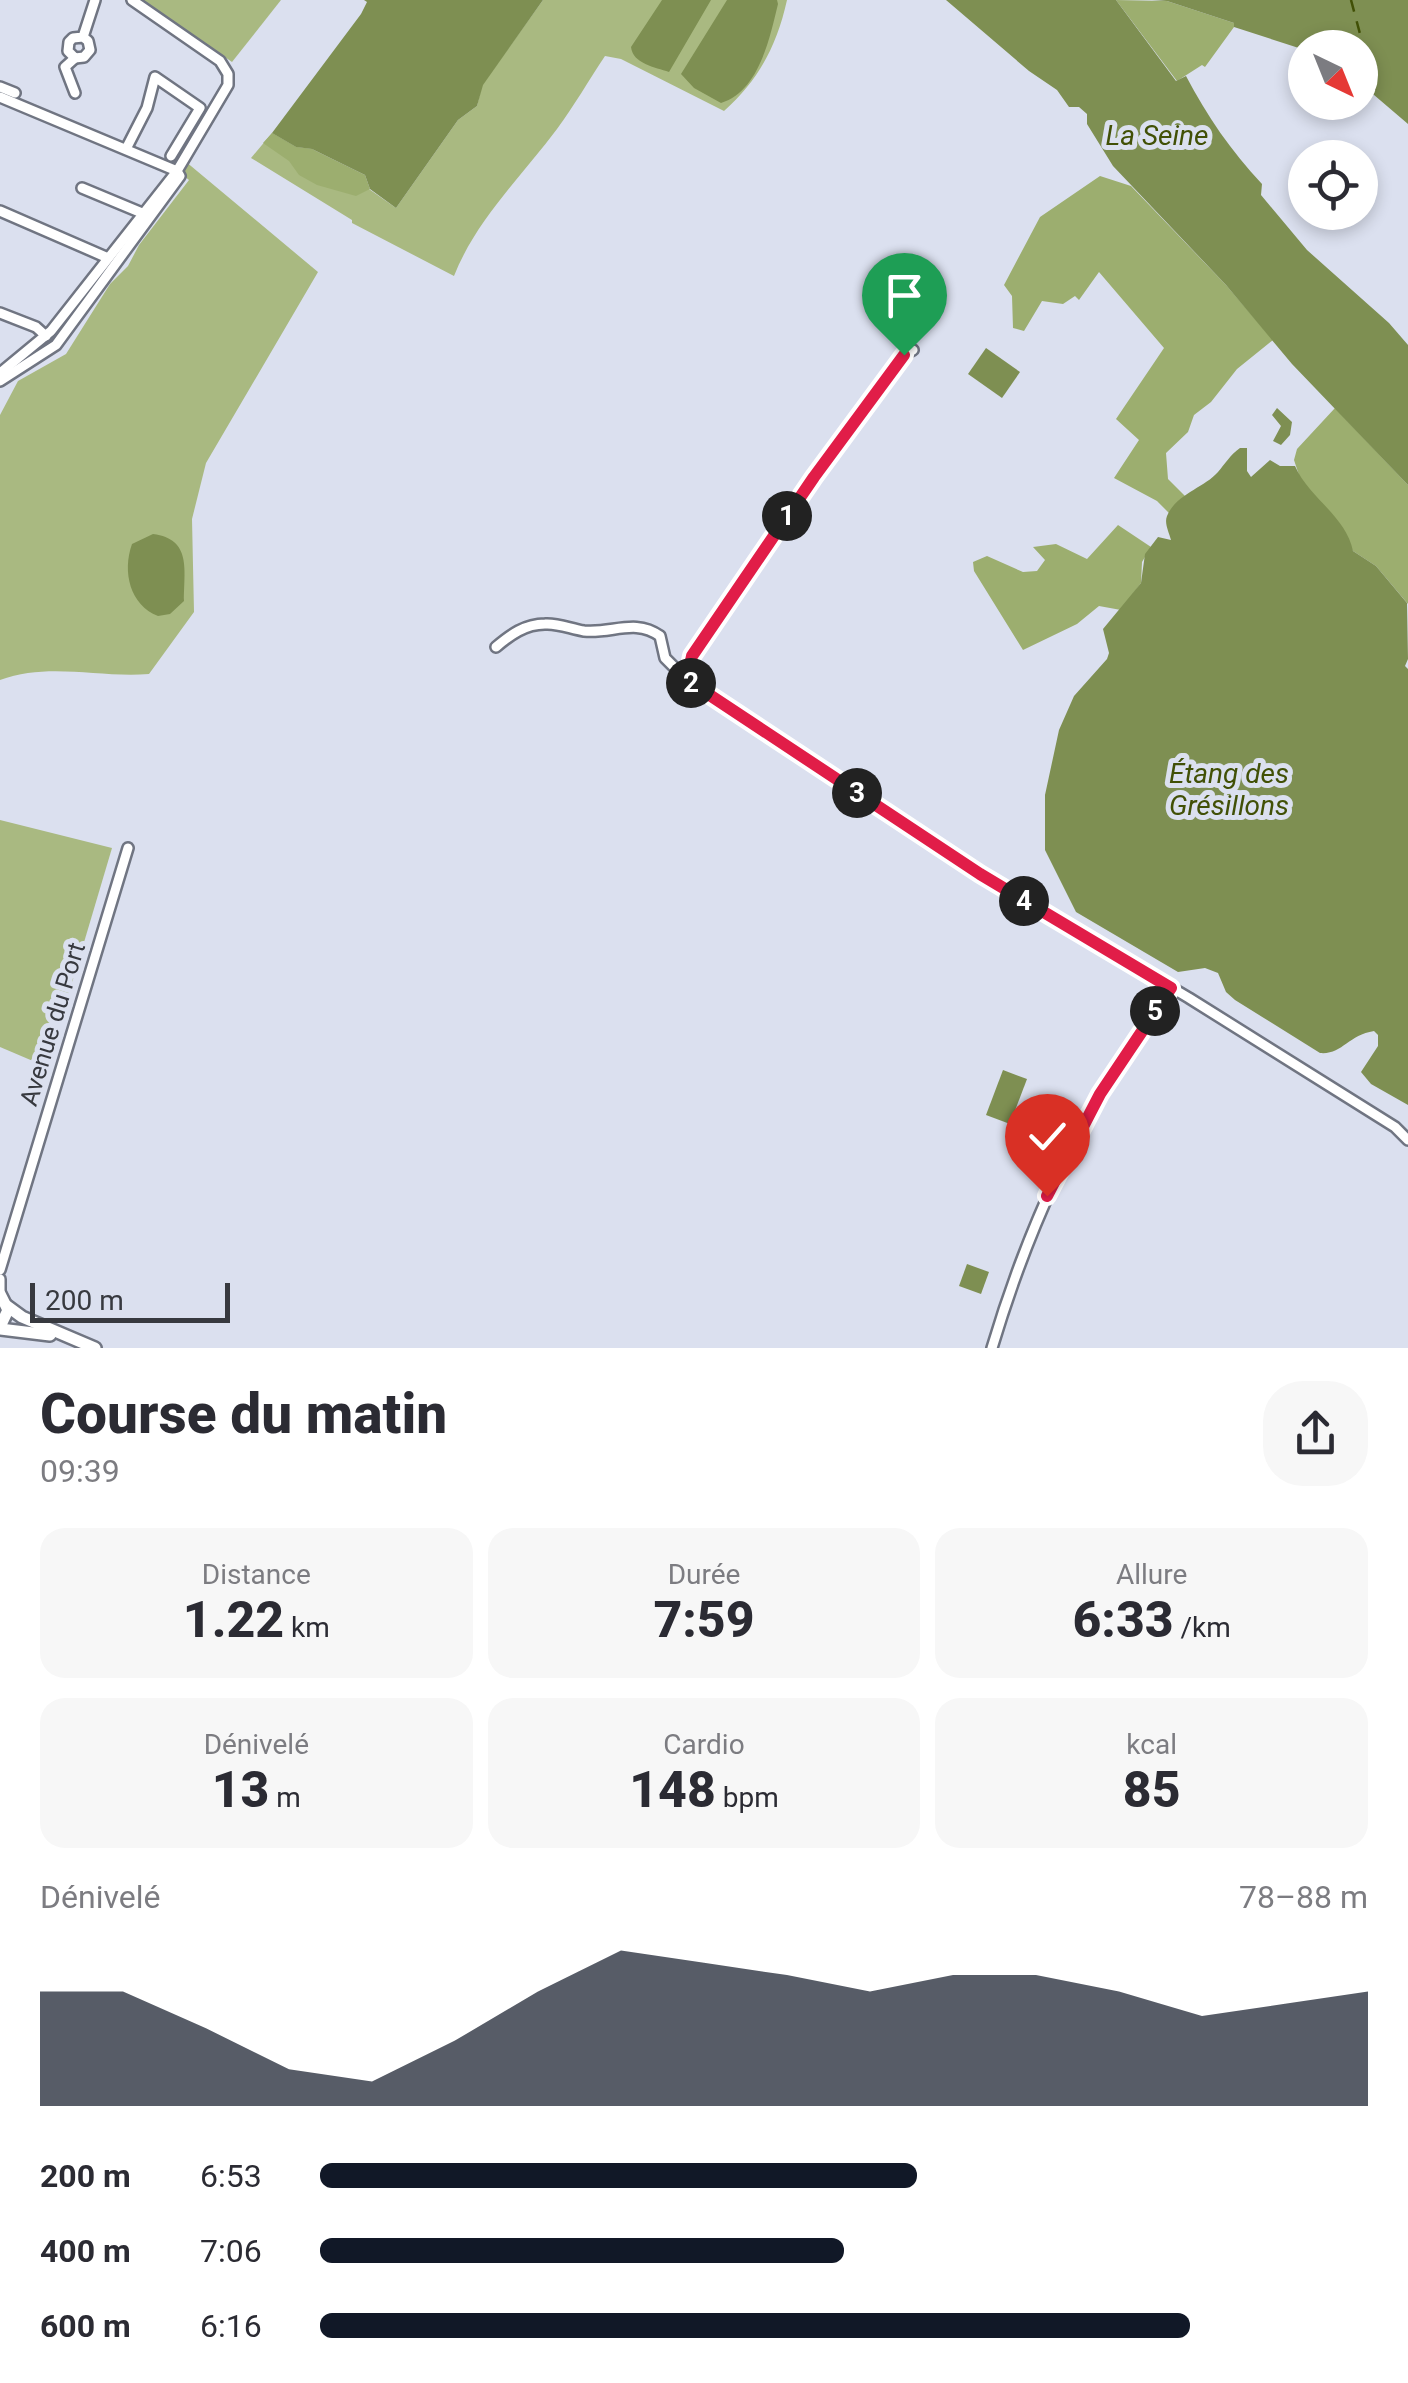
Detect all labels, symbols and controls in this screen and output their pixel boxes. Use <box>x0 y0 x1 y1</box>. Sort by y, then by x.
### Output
north arrow <box>1288 30 1378 120</box>
map controls <box>1288 30 1378 230</box>
water label: La Seine <box>1106 119 1208 152</box>
button: locate <box>1288 140 1378 230</box>
pin <box>862 253 947 356</box>
icon: arrive <box>877 268 932 323</box>
pin: 1 <box>762 491 812 541</box>
text: 1 <box>779 499 795 532</box>
pin: 2 <box>666 658 716 708</box>
text: 2 <box>683 666 699 699</box>
water label: Étang des Grésillons <box>1169 757 1289 822</box>
pin: 3 <box>832 768 882 818</box>
text: 3 <box>849 776 865 809</box>
pin: 4 <box>999 876 1049 926</box>
text: 4 <box>1016 884 1032 917</box>
street label: Avenue du Port <box>14 939 91 1109</box>
pin: 5 <box>1130 986 1180 1036</box>
text: 5 <box>1147 994 1163 1027</box>
pin <box>1005 1094 1090 1197</box>
icon: check <box>1020 1109 1075 1164</box>
scale bar <box>30 1278 230 1322</box>
text: 200 m <box>45 1284 124 1317</box>
button: share <box>1263 1381 1368 1486</box>
text: Course du matin <box>40 1382 447 1446</box>
text: 09:39 <box>40 1452 120 1490</box>
text: Distance <box>202 1558 311 1591</box>
text: Durée <box>668 1558 740 1591</box>
text: Allure <box>1116 1558 1187 1591</box>
text: 1.22 <box>183 1591 284 1649</box>
text: 7:59 <box>653 1591 755 1649</box>
text: 6:33 <box>1073 1591 1174 1649</box>
text: km <box>284 1611 330 1644</box>
text: /km <box>1174 1611 1231 1644</box>
text: Dénivelé <box>204 1728 309 1761</box>
text: Cardio <box>663 1728 745 1761</box>
text: kcal <box>1126 1728 1177 1761</box>
text: 13 <box>212 1761 269 1819</box>
text: 148 <box>629 1761 716 1819</box>
text: 85 <box>1123 1761 1180 1819</box>
text: m <box>269 1781 301 1814</box>
text: bpm <box>716 1781 779 1814</box>
text: Dénivelé <box>40 1878 160 1916</box>
text: 78–88 m <box>1239 1878 1368 1916</box>
text: 200 m <box>40 2157 131 2195</box>
text: 6:53 <box>200 2157 262 2195</box>
text: 400 m <box>40 2232 131 2270</box>
text: 7:06 <box>200 2232 262 2270</box>
text: 600 m <box>40 2307 131 2345</box>
text: 6:16 <box>200 2307 262 2345</box>

